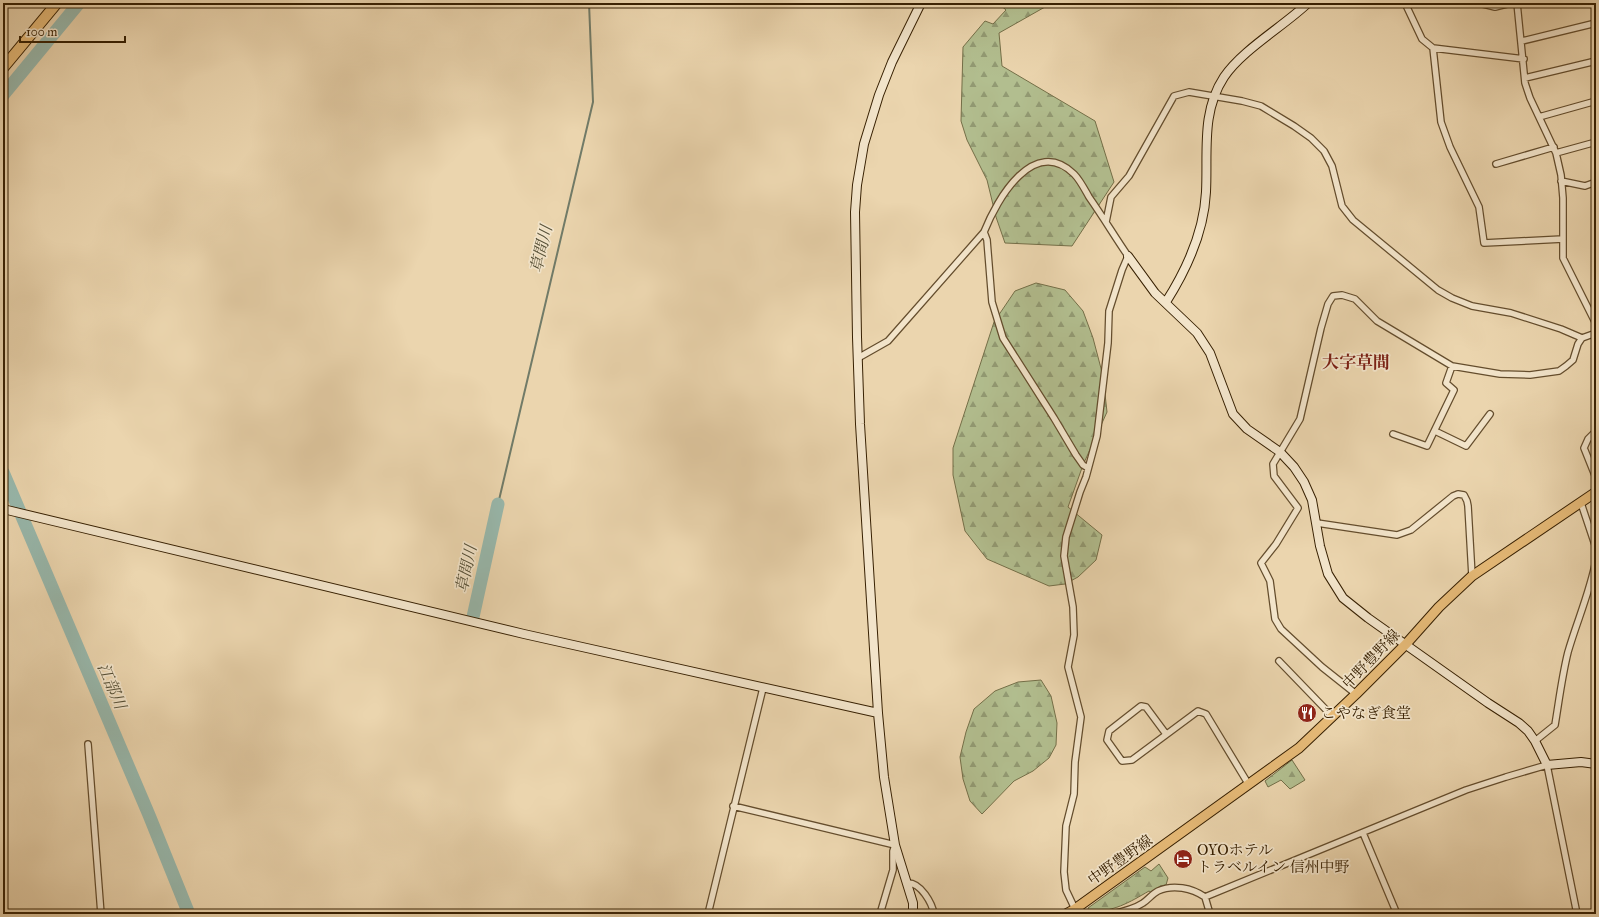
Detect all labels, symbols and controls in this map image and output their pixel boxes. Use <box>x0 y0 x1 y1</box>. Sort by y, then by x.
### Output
scale bar <box>20 18 125 44</box>
text: 100 m <box>26 25 57 39</box>
water label: 草間川 <box>526 222 556 275</box>
district label: 大字草間 <box>1322 352 1390 373</box>
water label: 草間川 <box>452 542 481 594</box>
street label: 中野豊野線 <box>1338 626 1404 692</box>
water label: 江部川 <box>94 660 131 714</box>
restaurant icon: こやなぎ食堂 <box>1296 702 1318 724</box>
place label: こやなぎ食堂 <box>1321 704 1411 722</box>
street label: 中野豊野線 <box>1084 831 1156 889</box>
place label: OYOホテル トラベルイン 信州中野 <box>1197 841 1349 876</box>
hotel icon: OYOホテル トラベルイン 信州中野 <box>1172 848 1194 870</box>

